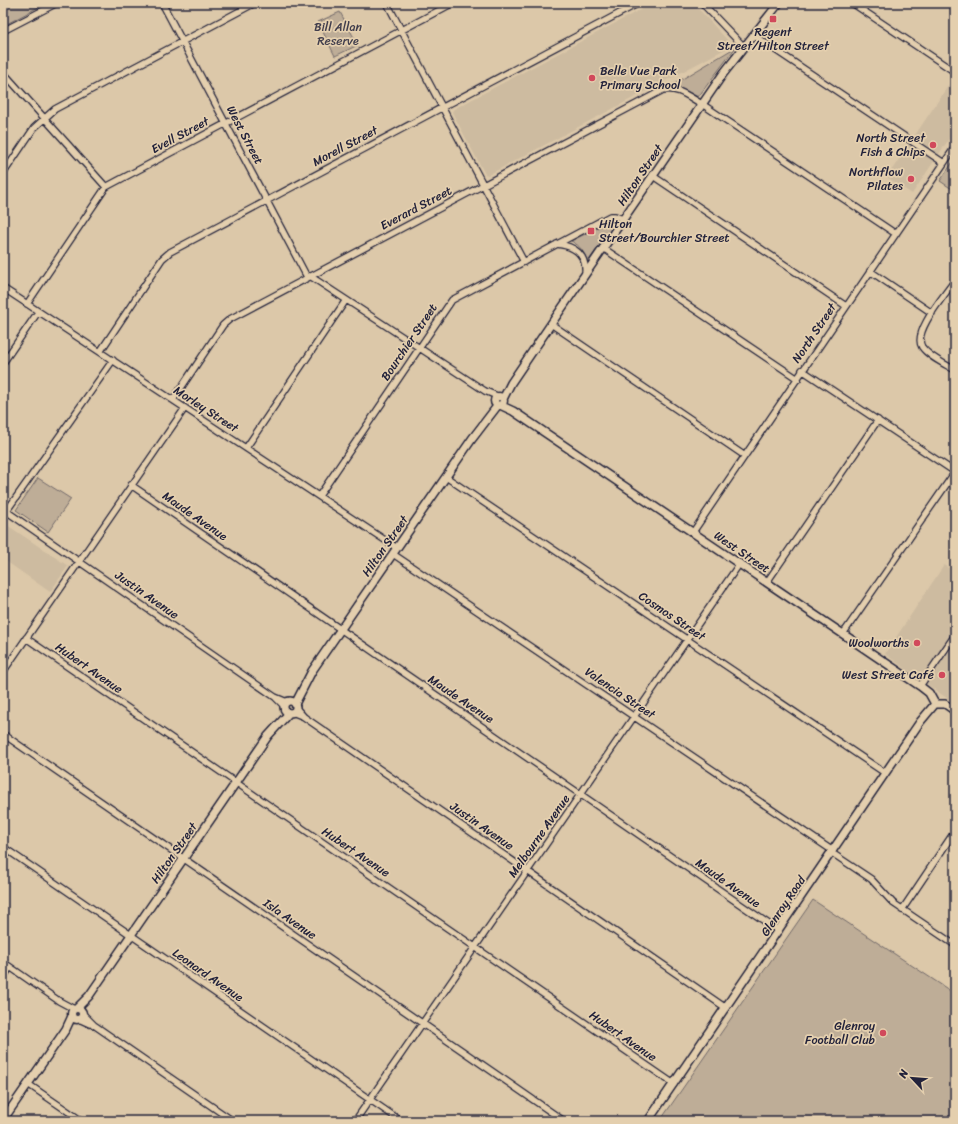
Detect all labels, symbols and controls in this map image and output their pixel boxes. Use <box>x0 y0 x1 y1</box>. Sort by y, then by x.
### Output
marker: Regent Street/Hilton Street <box>768 14 778 24</box>
park label: Bill Allan Reserve <box>314 16 363 52</box>
place label: Regent Street/Hilton Street <box>717 21 830 57</box>
place label: Belle Vue Park Primary School <box>600 60 681 96</box>
marker: Belle Vue Park Primary School <box>587 73 597 83</box>
street label: West Street <box>220 101 270 169</box>
street label: Evell Street <box>147 110 214 160</box>
street label: Morell Street <box>308 119 383 173</box>
place label: North Street Fish & Chips <box>856 127 926 163</box>
street label: Hilton Street <box>611 139 670 210</box>
marker: North Street Fish & Chips <box>928 140 938 150</box>
place label: Northflow Pilates <box>849 161 904 197</box>
marker: Northflow Pilates <box>906 174 916 184</box>
street label: Everard Street <box>376 180 456 236</box>
place label: Hilton Street/Bourchier Street <box>599 213 730 249</box>
marker: Hilton Street/Bourchier Street <box>586 226 596 236</box>
street label: North Street <box>786 297 843 368</box>
street label: Bourchier Street <box>375 299 443 385</box>
street label: Morley Street <box>169 380 244 439</box>
street label: Maude Avenue <box>158 485 233 547</box>
street label: Hilton Street <box>356 510 415 581</box>
street label: West Street <box>709 525 775 579</box>
street label: Justin Avenue <box>110 564 184 625</box>
street label: Cosmos Street <box>634 585 711 647</box>
place label: Woolworths <box>849 632 909 654</box>
street label: Hubert Avenue <box>50 636 128 700</box>
marker: Woolworths <box>912 638 922 648</box>
street label: Valencia Street <box>580 661 661 725</box>
place label: West Street Café <box>842 664 934 686</box>
street label: Maude Avenue <box>423 669 499 729</box>
marker: West Street Café <box>937 670 947 680</box>
street label: Melbourne Avenue <box>502 790 576 882</box>
street label: Justin Avenue <box>445 795 519 856</box>
street label: Hilton Street <box>145 817 204 888</box>
street label: Hubert Avenue <box>317 821 395 883</box>
street label: Maude Avenue <box>691 852 766 914</box>
street label: Glenroy Road <box>754 870 812 941</box>
street label: Isla Avenue <box>258 892 321 946</box>
street label: Leonard Avenue <box>168 942 248 1008</box>
street label: Hubert Avenue <box>584 1004 662 1068</box>
place label: Glenroy Football Club <box>805 1015 876 1051</box>
marker: Glenroy Football Club <box>878 1028 888 1038</box>
north arrow <box>892 1058 932 1098</box>
text: N <box>893 1066 914 1082</box>

